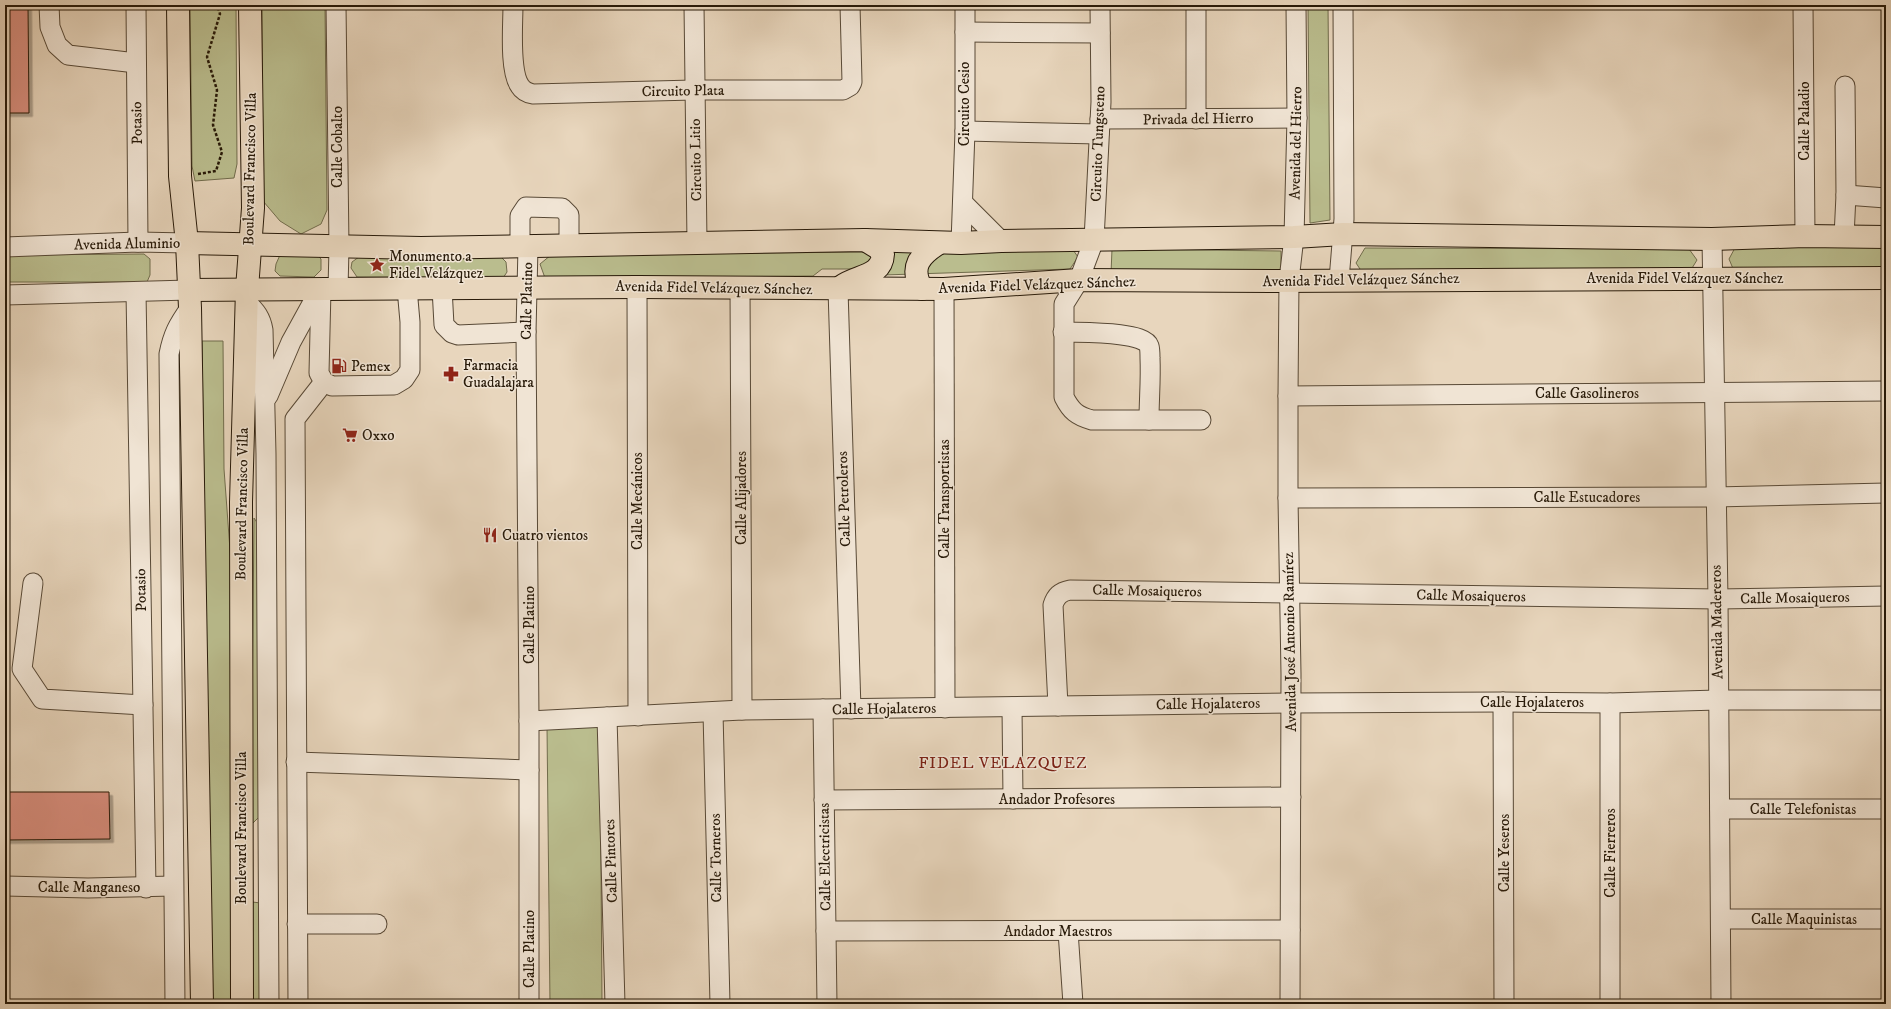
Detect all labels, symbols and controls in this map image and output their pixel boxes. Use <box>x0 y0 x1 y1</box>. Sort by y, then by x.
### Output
street label: Circuito Cesio <box>955 62 974 146</box>
street label: Circuito Plata <box>641 81 725 101</box>
street label: Calle Paladio <box>1795 81 1814 161</box>
street label: Circuito Tungsteno <box>1086 86 1110 202</box>
street label: Avenida del Hierro <box>1286 86 1306 200</box>
street label: Boulevard Francisco Villa <box>239 92 261 246</box>
street label: Potasio <box>127 101 147 145</box>
street label: Calle Cobalto <box>328 106 347 188</box>
street label: Privada del Hierro <box>1142 109 1254 129</box>
street label: Circuito Litio <box>686 118 706 202</box>
street label: Avenida Aluminio <box>74 234 180 254</box>
place label: Monumento a Fidel Velázquez <box>389 247 484 283</box>
place icon: Monumento a Fidel Velázquez <box>368 256 386 274</box>
street label: Calle Platino <box>517 262 537 340</box>
street label: Avenida Fidel Velázquez Sánchez <box>1262 269 1460 291</box>
street label: Avenida Fidel Velázquez Sánchez <box>1586 269 1784 288</box>
street label: Avenida Fidel Velázquez Sánchez <box>938 272 1136 298</box>
street label: Avenida Fidel Velázquez Sánchez <box>615 277 813 299</box>
place label: Farmacia Guadalajara <box>463 356 534 392</box>
fuel station icon: Pemex <box>330 357 348 375</box>
place label: Pemex <box>351 357 391 376</box>
pharmacy icon: Farmacia Guadalajara <box>442 365 460 383</box>
street label: Calle Gasolineros <box>1535 384 1639 403</box>
supermarket icon: Oxxo <box>341 426 359 444</box>
place label: Oxxo <box>362 426 395 445</box>
street label: Boulevard Francisco Villa <box>231 427 253 581</box>
street label: Calle Transportistas <box>935 439 954 559</box>
street label: Calle Alijadores <box>732 451 751 545</box>
street label: Calle Petroleros <box>833 451 855 547</box>
street label: Calle Mecánicos <box>628 452 647 550</box>
street label: Calle Estucadores <box>1534 488 1640 507</box>
restaurant icon: Cuatro vientos <box>481 526 499 544</box>
place label: Cuatro vientos <box>502 526 588 545</box>
street label: Avenida José Antonio Ramírez <box>1279 552 1301 732</box>
street label: Avenida Madereros <box>1707 565 1727 679</box>
street label: Potasio <box>131 568 151 612</box>
street label: Calle Mosaiqueros <box>1092 581 1202 601</box>
street label: Calle Platino <box>520 586 539 664</box>
street label: Calle Mosaiqueros <box>1416 586 1526 606</box>
street label: Calle Mosaiqueros <box>1740 588 1850 608</box>
street label: Calle Hojalateros <box>1480 693 1584 712</box>
street label: Calle Hojalateros <box>1156 694 1260 714</box>
street label: Calle Hojalateros <box>832 699 936 719</box>
street label: Boulevard Francisco Villa <box>232 751 251 905</box>
district label: FIDEL VELAZQUEZ <box>919 753 1087 773</box>
street label: Andador Profesores <box>999 790 1115 809</box>
street label: Calle Telefonistas <box>1750 800 1856 819</box>
street label: Calle Electricistas <box>815 803 835 911</box>
street label: Calle Fierreros <box>1601 808 1620 898</box>
street label: Calle Torneros <box>706 813 726 903</box>
street label: Calle Yeseros <box>1495 814 1514 892</box>
street label: Calle Pintores <box>600 819 622 903</box>
street label: Calle Manganeso <box>38 878 140 897</box>
street label: Calle Platino <box>520 910 539 988</box>
street label: Calle Maquinistas <box>1751 910 1857 929</box>
street label: Andador Maestros <box>1004 922 1112 941</box>

